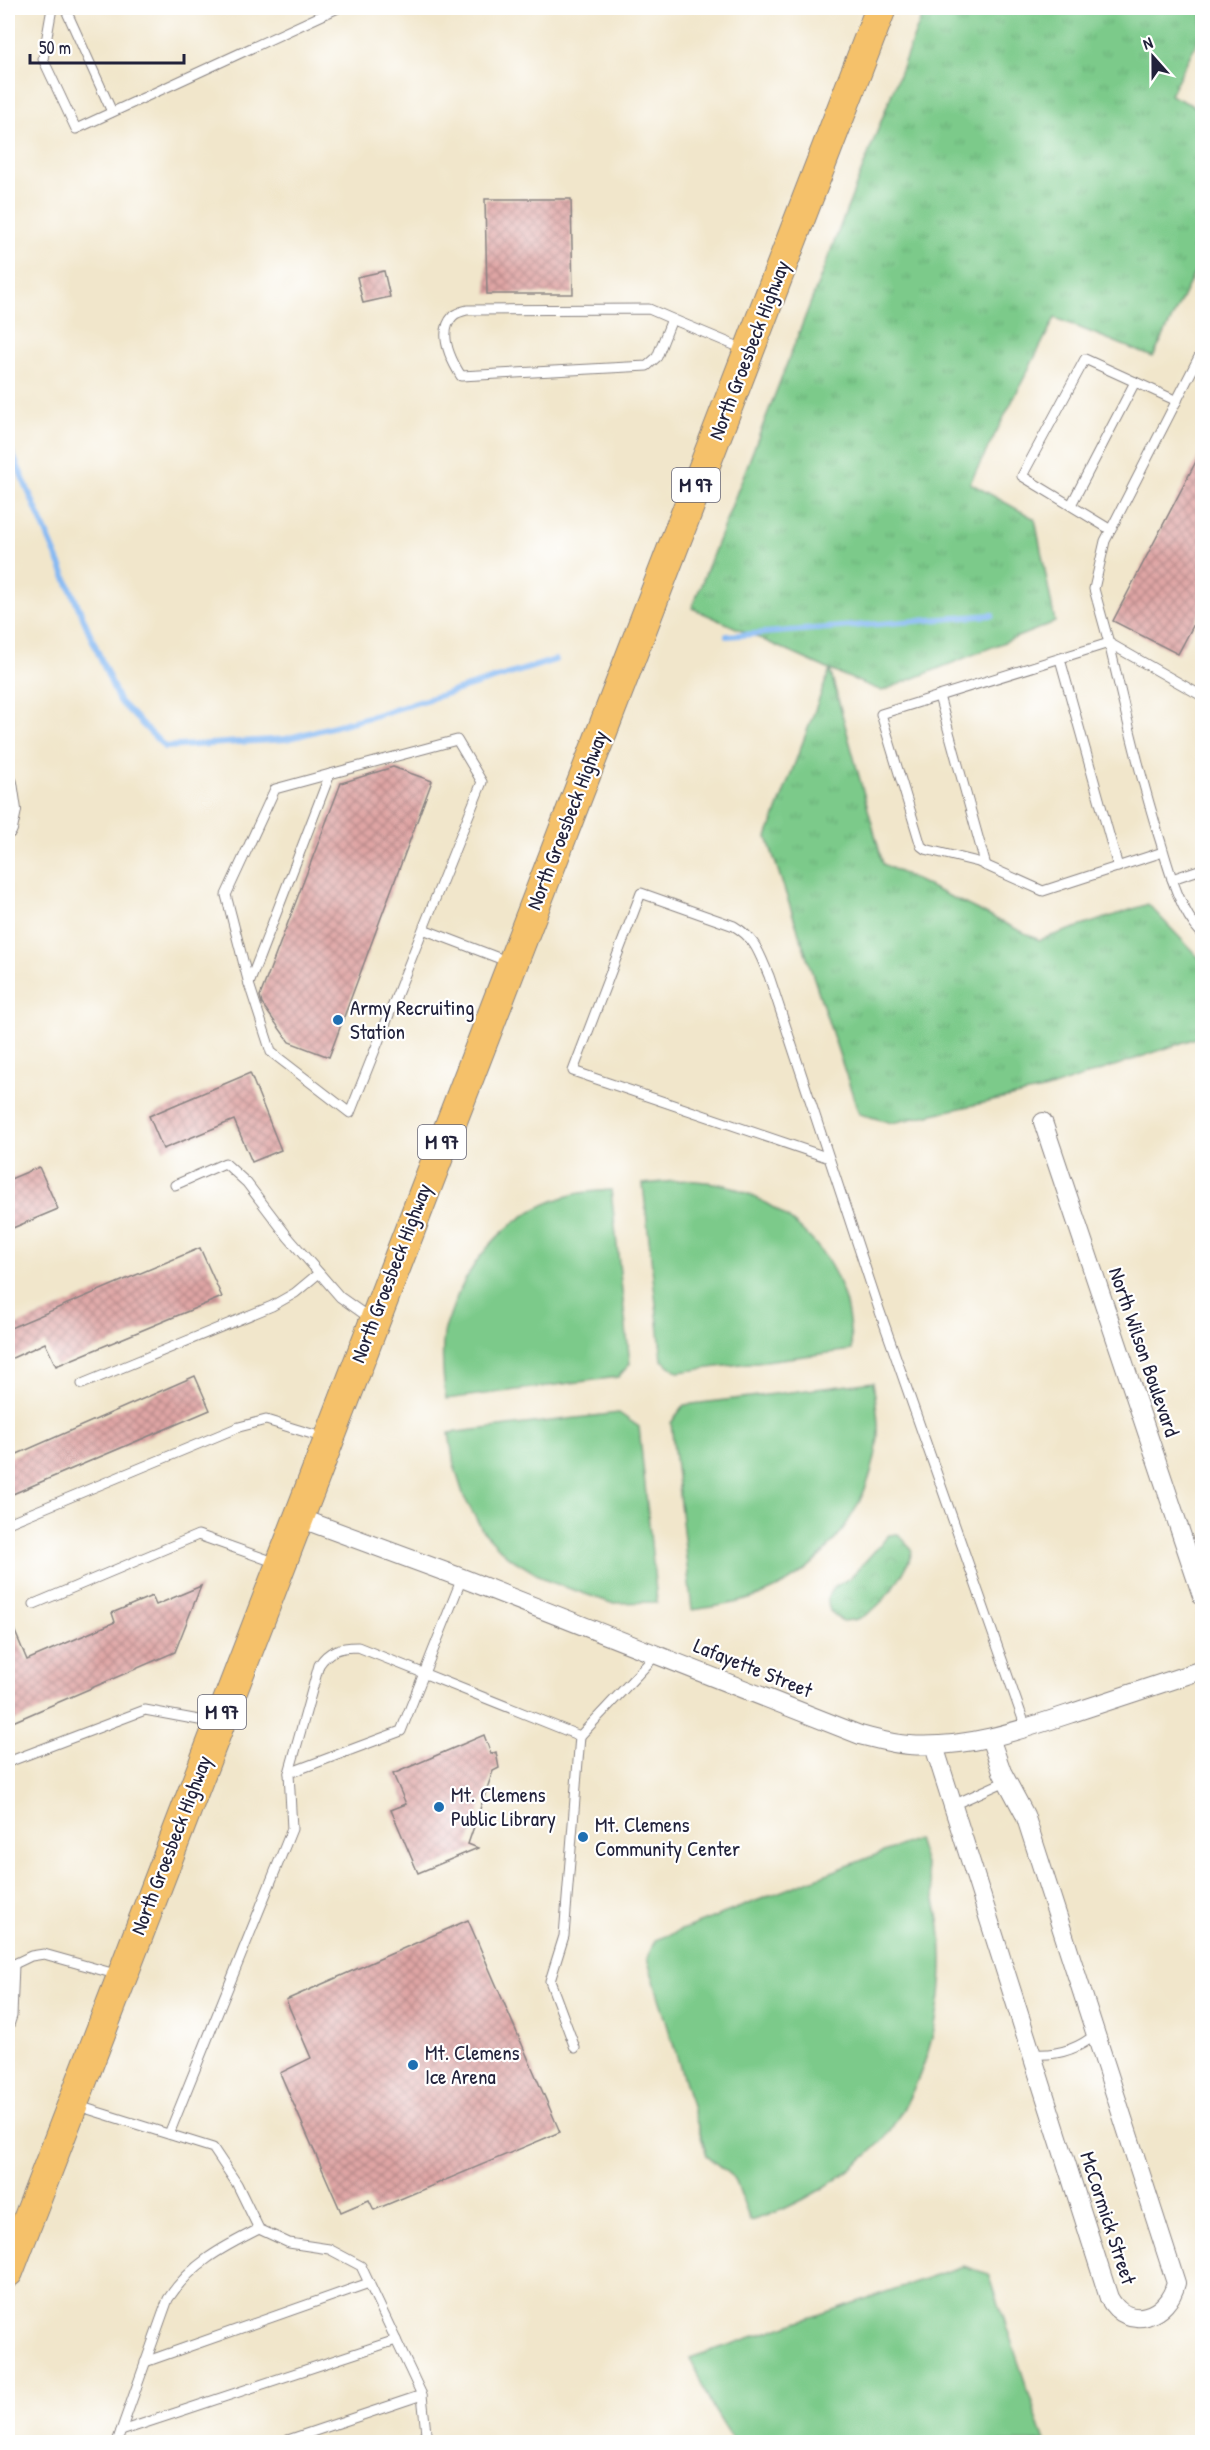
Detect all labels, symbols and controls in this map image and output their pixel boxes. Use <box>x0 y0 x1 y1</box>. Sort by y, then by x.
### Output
scale bar <box>30 27 184 65</box>
north arrow <box>1123 27 1183 87</box>
text: N <box>1140 31 1156 55</box>
text: 50 m <box>39 35 71 60</box>
street label: North Groesbeck Highway <box>701 256 796 444</box>
road number: M 97 <box>672 468 720 502</box>
street label: North Groesbeck Highway <box>519 726 614 914</box>
place label: Army Recruiting Station <box>350 993 474 1046</box>
marker: Army Recruiting Station <box>331 1013 345 1027</box>
road number: M 97 <box>418 1125 466 1159</box>
street label: North Groesbeck Highway <box>343 1179 438 1367</box>
street label: North Wilson Boulevard <box>1102 1263 1187 1440</box>
street label: Lafayette Street <box>690 1631 818 1705</box>
road number: M 97 <box>198 1695 246 1729</box>
street label: North Groesbeck Highway <box>123 1751 218 1939</box>
place label: Mt. Clemens Public Library <box>451 1780 556 1833</box>
marker: Mt. Clemens Public Library <box>432 1800 446 1814</box>
place label: Mt. Clemens Community Center <box>595 1810 740 1863</box>
marker: Mt. Clemens Community Center <box>576 1830 590 1844</box>
place label: Mt. Clemens Ice Arena <box>425 2038 520 2091</box>
marker: Mt. Clemens Ice Arena <box>406 2058 420 2072</box>
street label: McCormick Street <box>1073 2148 1144 2289</box>

